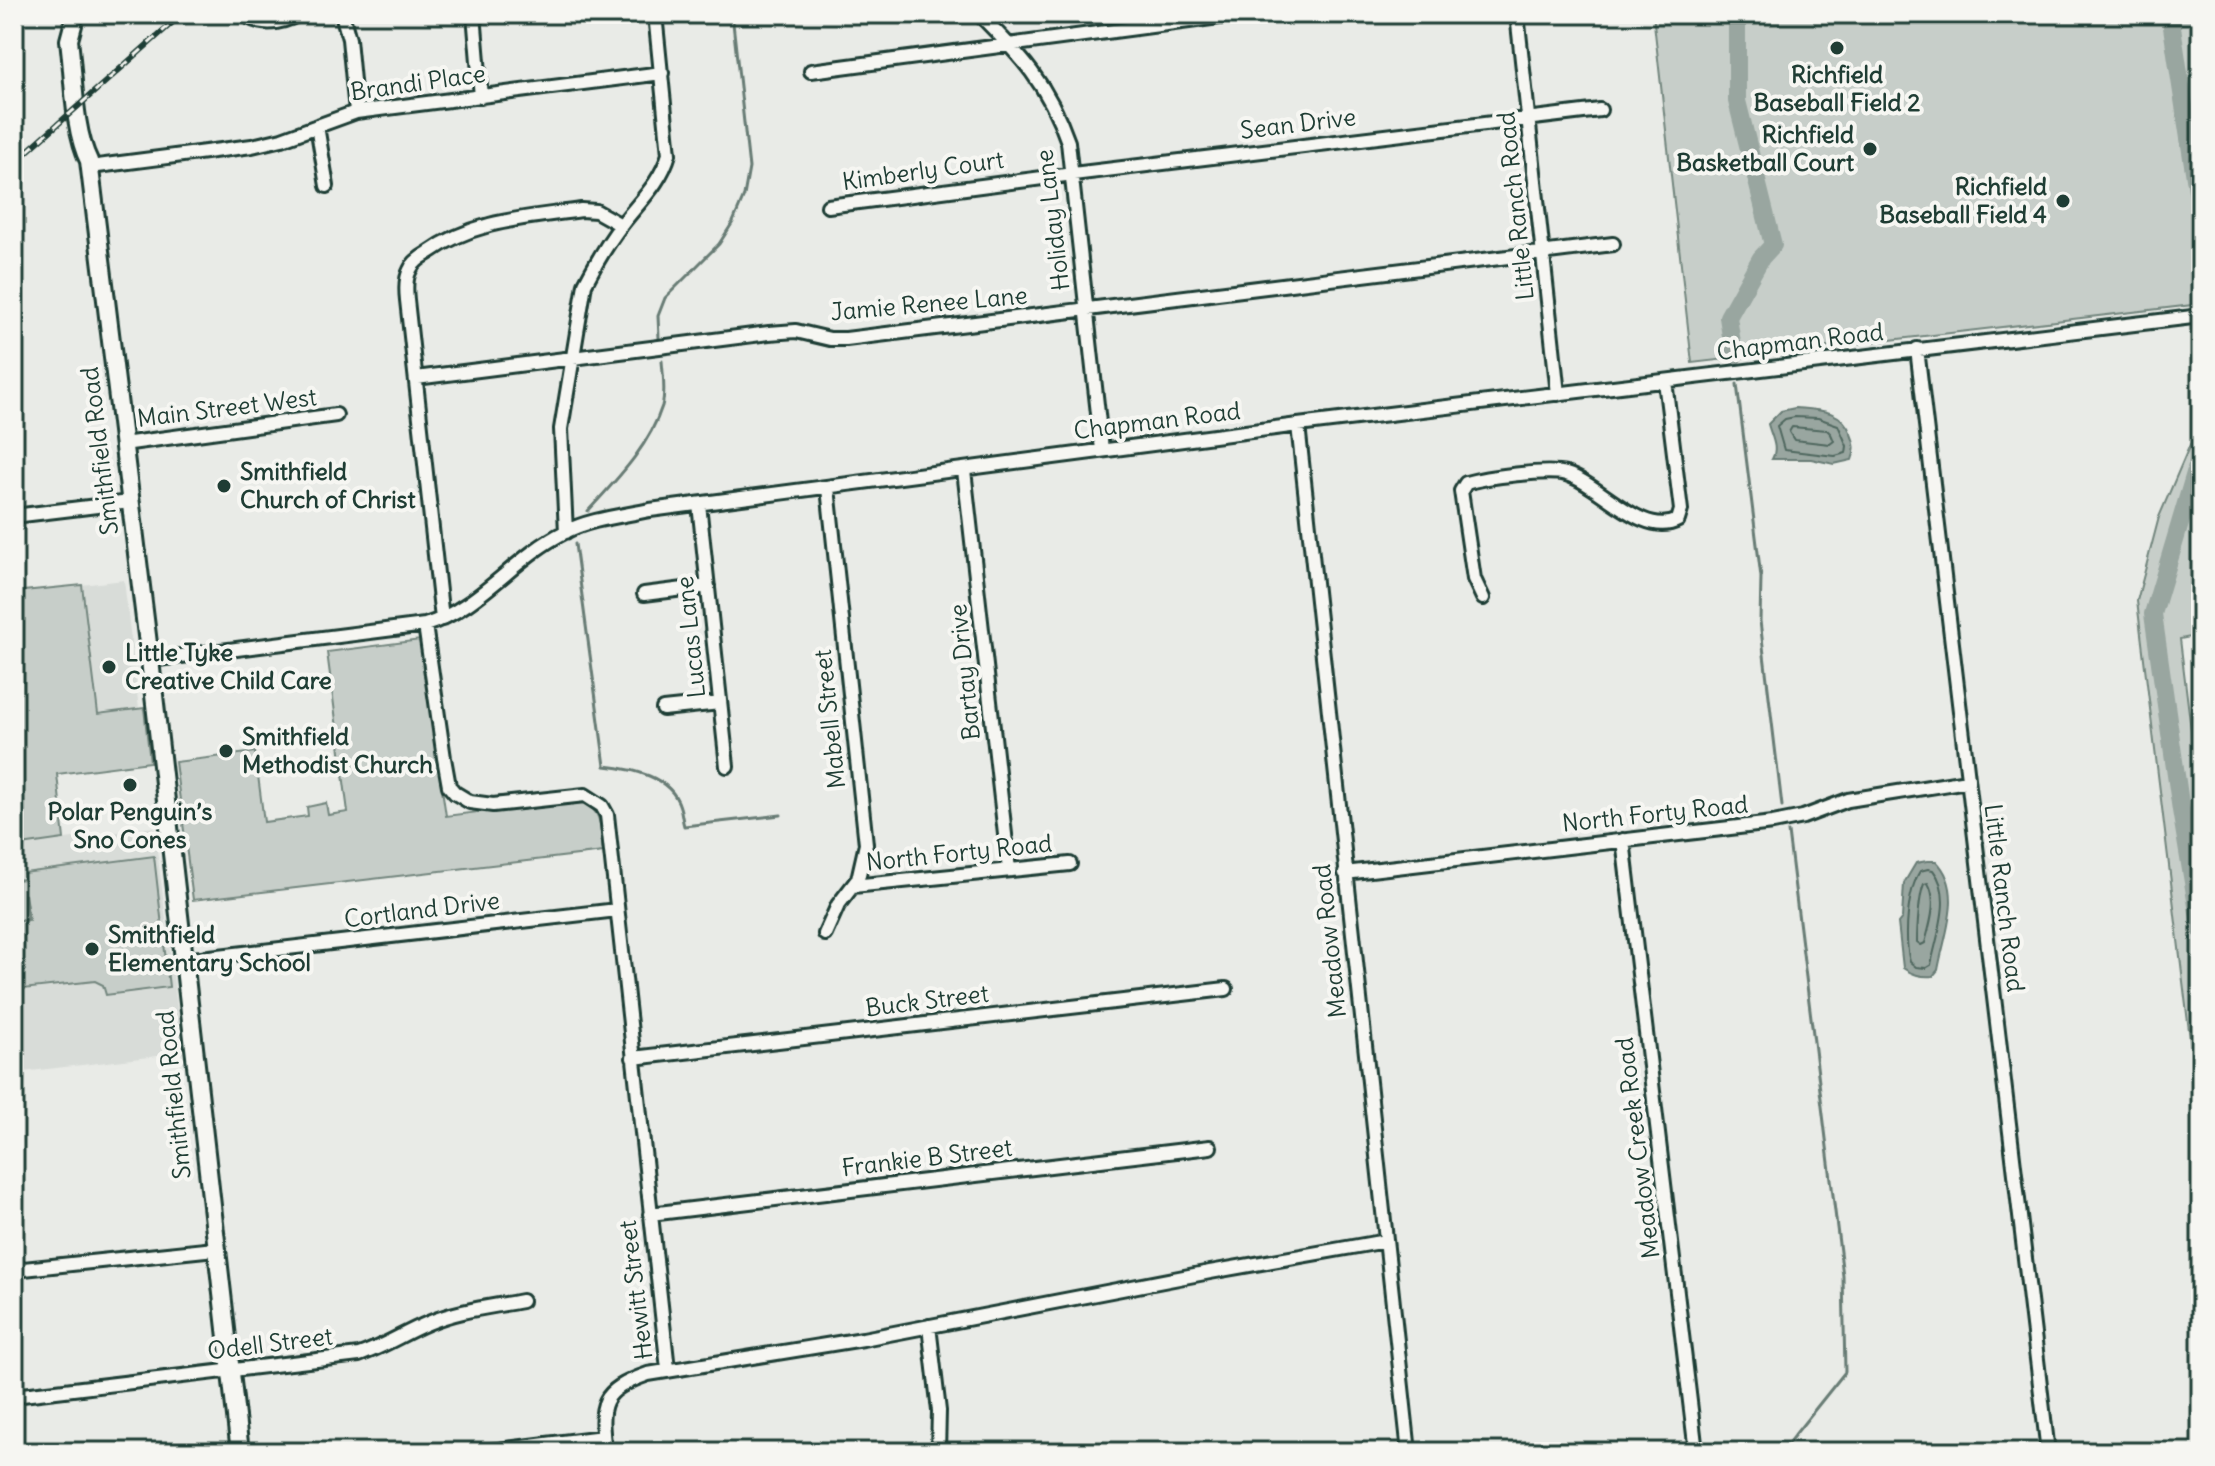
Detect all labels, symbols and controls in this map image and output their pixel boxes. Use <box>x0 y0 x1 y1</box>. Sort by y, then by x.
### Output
marker: Richfield Baseball Field 2 <box>1828 39 1846 57</box>
street label: Brandi Place <box>348 58 487 106</box>
place label: Richfield Baseball Field 2 <box>1754 59 1920 117</box>
street label: Sean Drive <box>1238 101 1357 145</box>
street label: Little Ranch Road <box>1490 110 1540 302</box>
place label: Richfield Basketball Court <box>1676 119 1855 177</box>
marker: Richfield Basketball Court <box>1861 140 1879 158</box>
street label: Kimberly Court <box>840 144 1006 196</box>
street label: Holiday Lane <box>1028 148 1076 292</box>
place label: Richfield Baseball Field 4 <box>1879 171 2047 229</box>
marker: Richfield Baseball Field 4 <box>2054 192 2072 210</box>
street label: Jamie Renee Lane <box>829 279 1029 327</box>
street label: Chapman Road <box>1715 316 1885 366</box>
street label: Smithfield Road <box>74 365 124 537</box>
street label: Main Street West <box>135 381 318 433</box>
street label: Chapman Road <box>1072 395 1242 445</box>
place label: Smithfield Church of Christ <box>240 456 417 514</box>
marker: Smithfield Church of Christ <box>215 477 233 495</box>
street label: Lucas Lane <box>669 575 711 700</box>
street label: Bartay Drive <box>942 602 986 742</box>
place label: Little Tyke Creative Child Care <box>125 637 332 695</box>
street label: Mabell Street <box>807 648 851 790</box>
marker: Little Tyke Creative Child Care <box>100 658 118 676</box>
place label: Smithfield Methodist Church <box>242 721 433 779</box>
marker: Smithfield Methodist Church <box>217 742 235 760</box>
marker: Polar Penguin’s Sno Cones <box>121 776 139 794</box>
street label: North Forty Road <box>1560 788 1749 838</box>
place label: Polar Penguin’s Sno Cones <box>48 796 213 854</box>
street label: Little Ranch Road <box>1979 802 2031 994</box>
street label: North Forty Road <box>864 827 1053 877</box>
street label: Meadow Road <box>1306 863 1352 1019</box>
street label: Cortland Drive <box>342 885 501 933</box>
place label: Smithfield Elementary School <box>108 919 311 977</box>
marker: Smithfield Elementary School <box>83 940 101 958</box>
street label: Buck Street <box>864 978 990 1022</box>
street label: Smithfield Road <box>149 1009 197 1181</box>
street label: Meadow Creek Road <box>1609 1036 1665 1261</box>
street label: Frankie B Street <box>840 1132 1014 1182</box>
street label: Hewitt Street <box>612 1219 658 1362</box>
street label: Odell Street <box>206 1320 334 1366</box>

